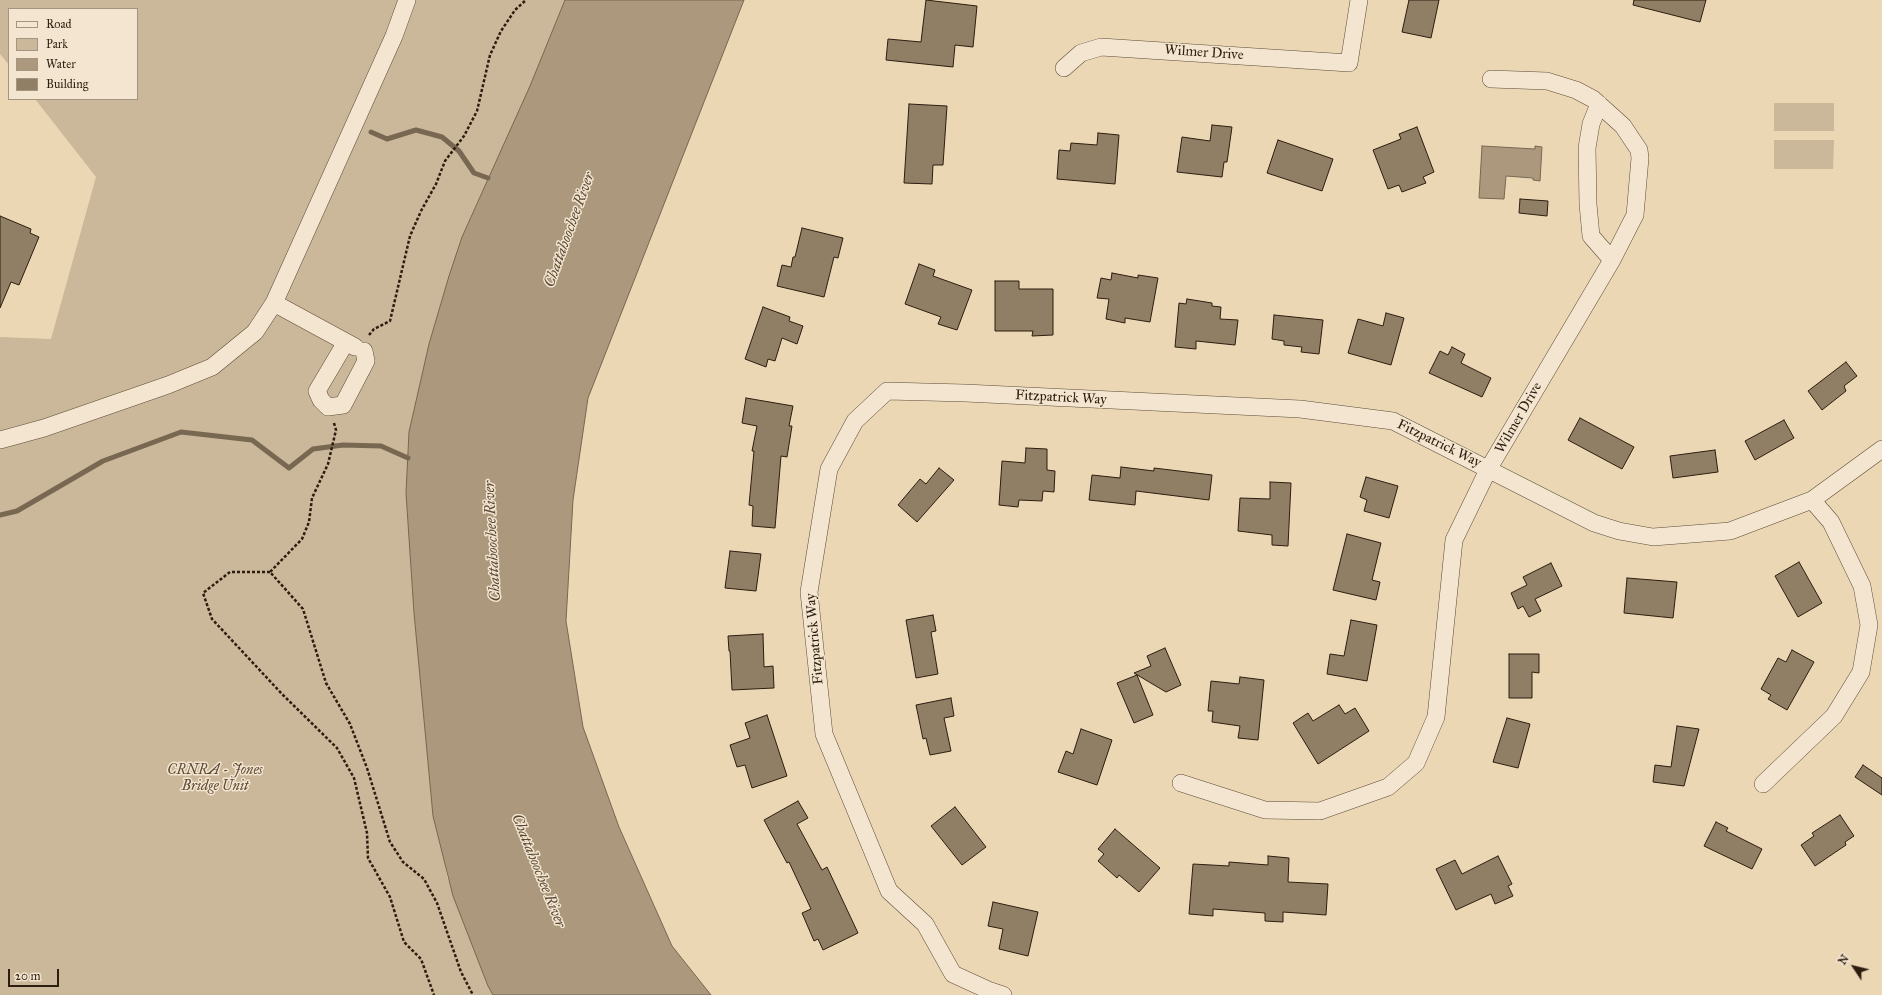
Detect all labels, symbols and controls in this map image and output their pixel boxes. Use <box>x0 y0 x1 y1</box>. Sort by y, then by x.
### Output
legend <box>8 8 138 100</box>
text: Road <box>46 17 72 31</box>
text: Park <box>46 37 68 51</box>
street label: Wilmer Drive <box>1164 42 1244 64</box>
text: Water <box>46 57 76 71</box>
text: Building <box>46 77 88 91</box>
water label: Chattahoochee River <box>541 170 599 290</box>
street label: Wilmer Drive <box>1492 380 1546 456</box>
street label: Fitzpatrick Way <box>1015 387 1107 409</box>
street label: Fitzpatrick Way <box>1394 416 1484 472</box>
water label: Chattahoochee River <box>481 480 505 602</box>
street label: Fitzpatrick Way <box>803 593 827 685</box>
park label: CRNRA - Jones Bridge Unit <box>167 763 263 796</box>
water label: Chattahoochee River <box>507 812 569 930</box>
north arrow <box>1834 947 1874 987</box>
text: N <box>1836 952 1852 967</box>
scale bar <box>10 961 61 987</box>
text: 20 m <box>15 969 41 983</box>

